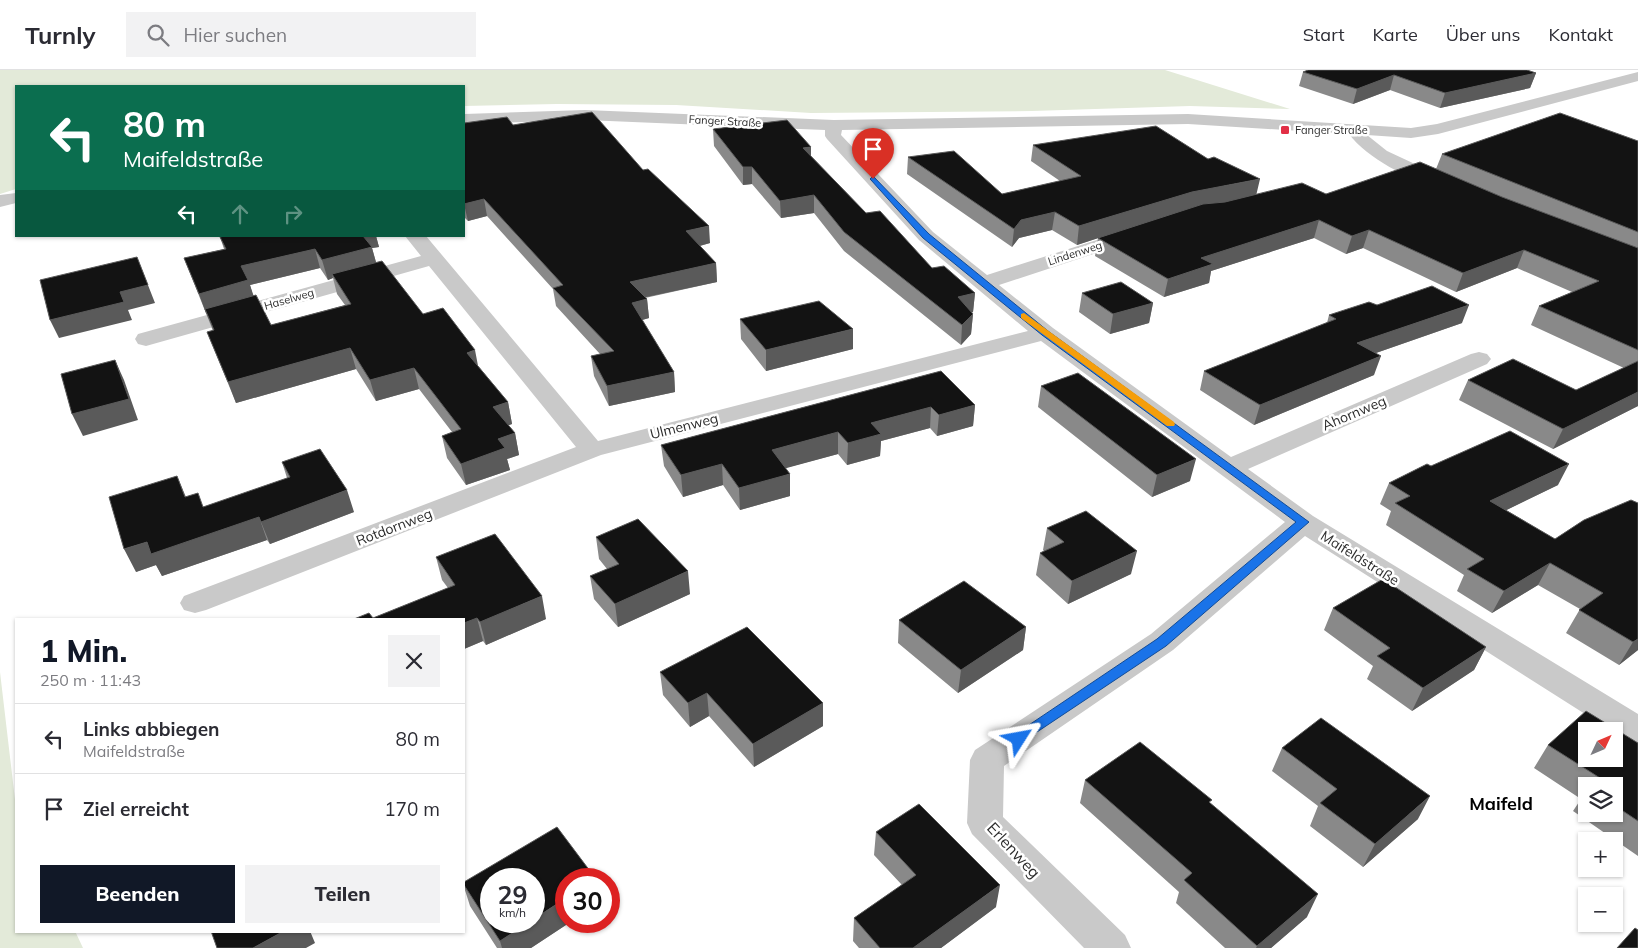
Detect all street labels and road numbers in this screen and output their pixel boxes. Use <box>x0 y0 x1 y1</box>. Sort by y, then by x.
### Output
street label: Fanger Straße <box>688 112 762 130</box>
street label: Lindenweg <box>1046 238 1104 268</box>
street label: Haselweg <box>262 285 316 313</box>
street label: Ahornweg <box>1319 391 1389 435</box>
street label: Ulmenweg <box>648 409 720 443</box>
street label: Rotdornweg <box>353 504 435 550</box>
street label: Maifeldstraße <box>1317 527 1403 589</box>
street label: Erlenweg <box>983 818 1045 882</box>

